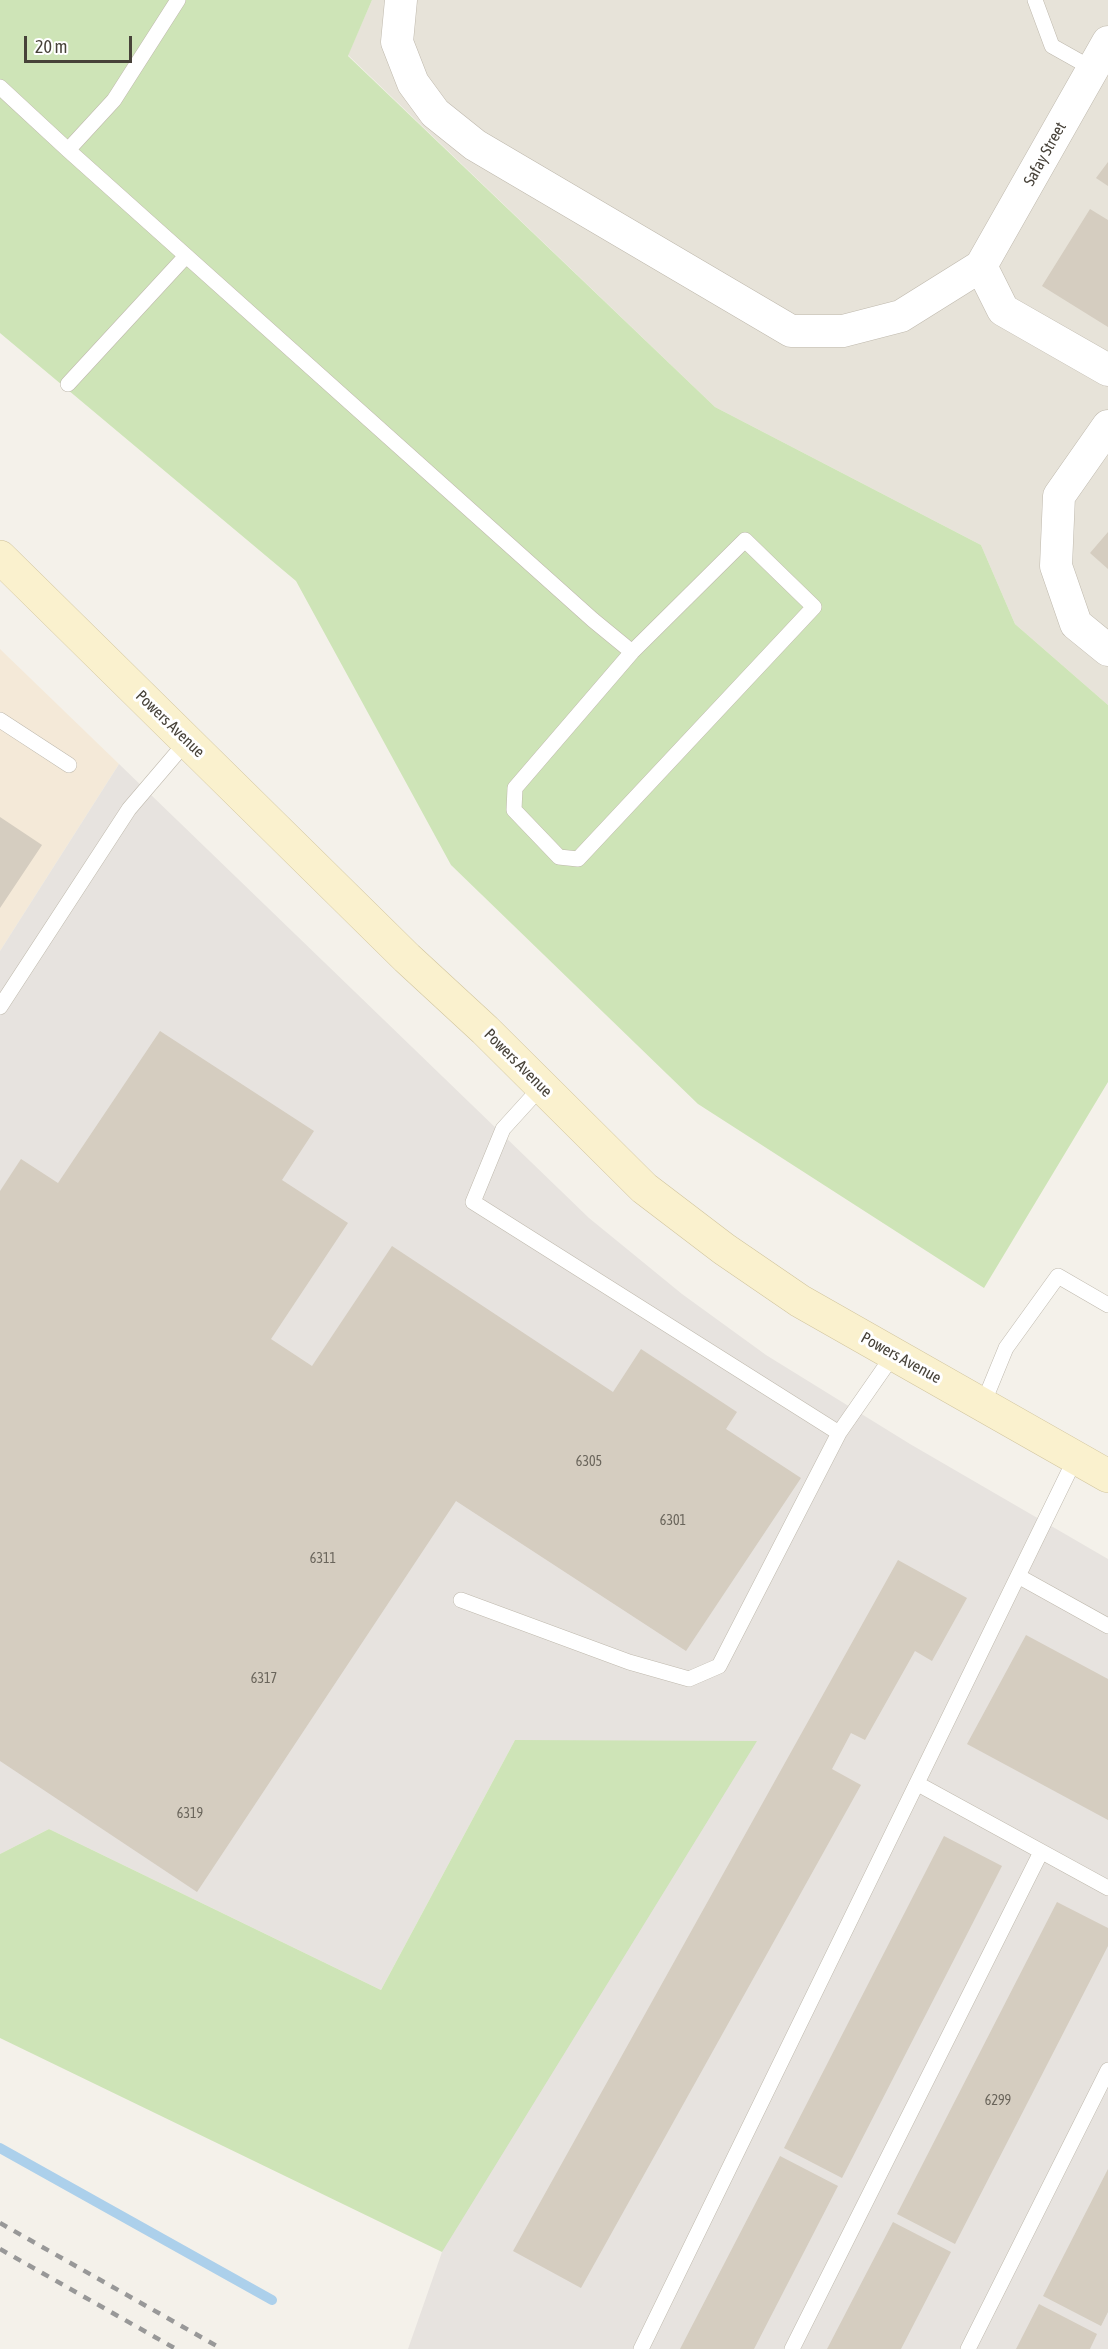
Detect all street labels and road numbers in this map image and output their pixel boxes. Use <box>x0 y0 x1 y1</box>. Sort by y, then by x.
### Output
street label: Safay Street <box>1020 119 1070 189</box>
street label: Powers Avenue <box>131 686 209 762</box>
street label: Powers Avenue <box>480 1025 556 1101</box>
street label: Powers Avenue <box>858 1328 944 1388</box>

